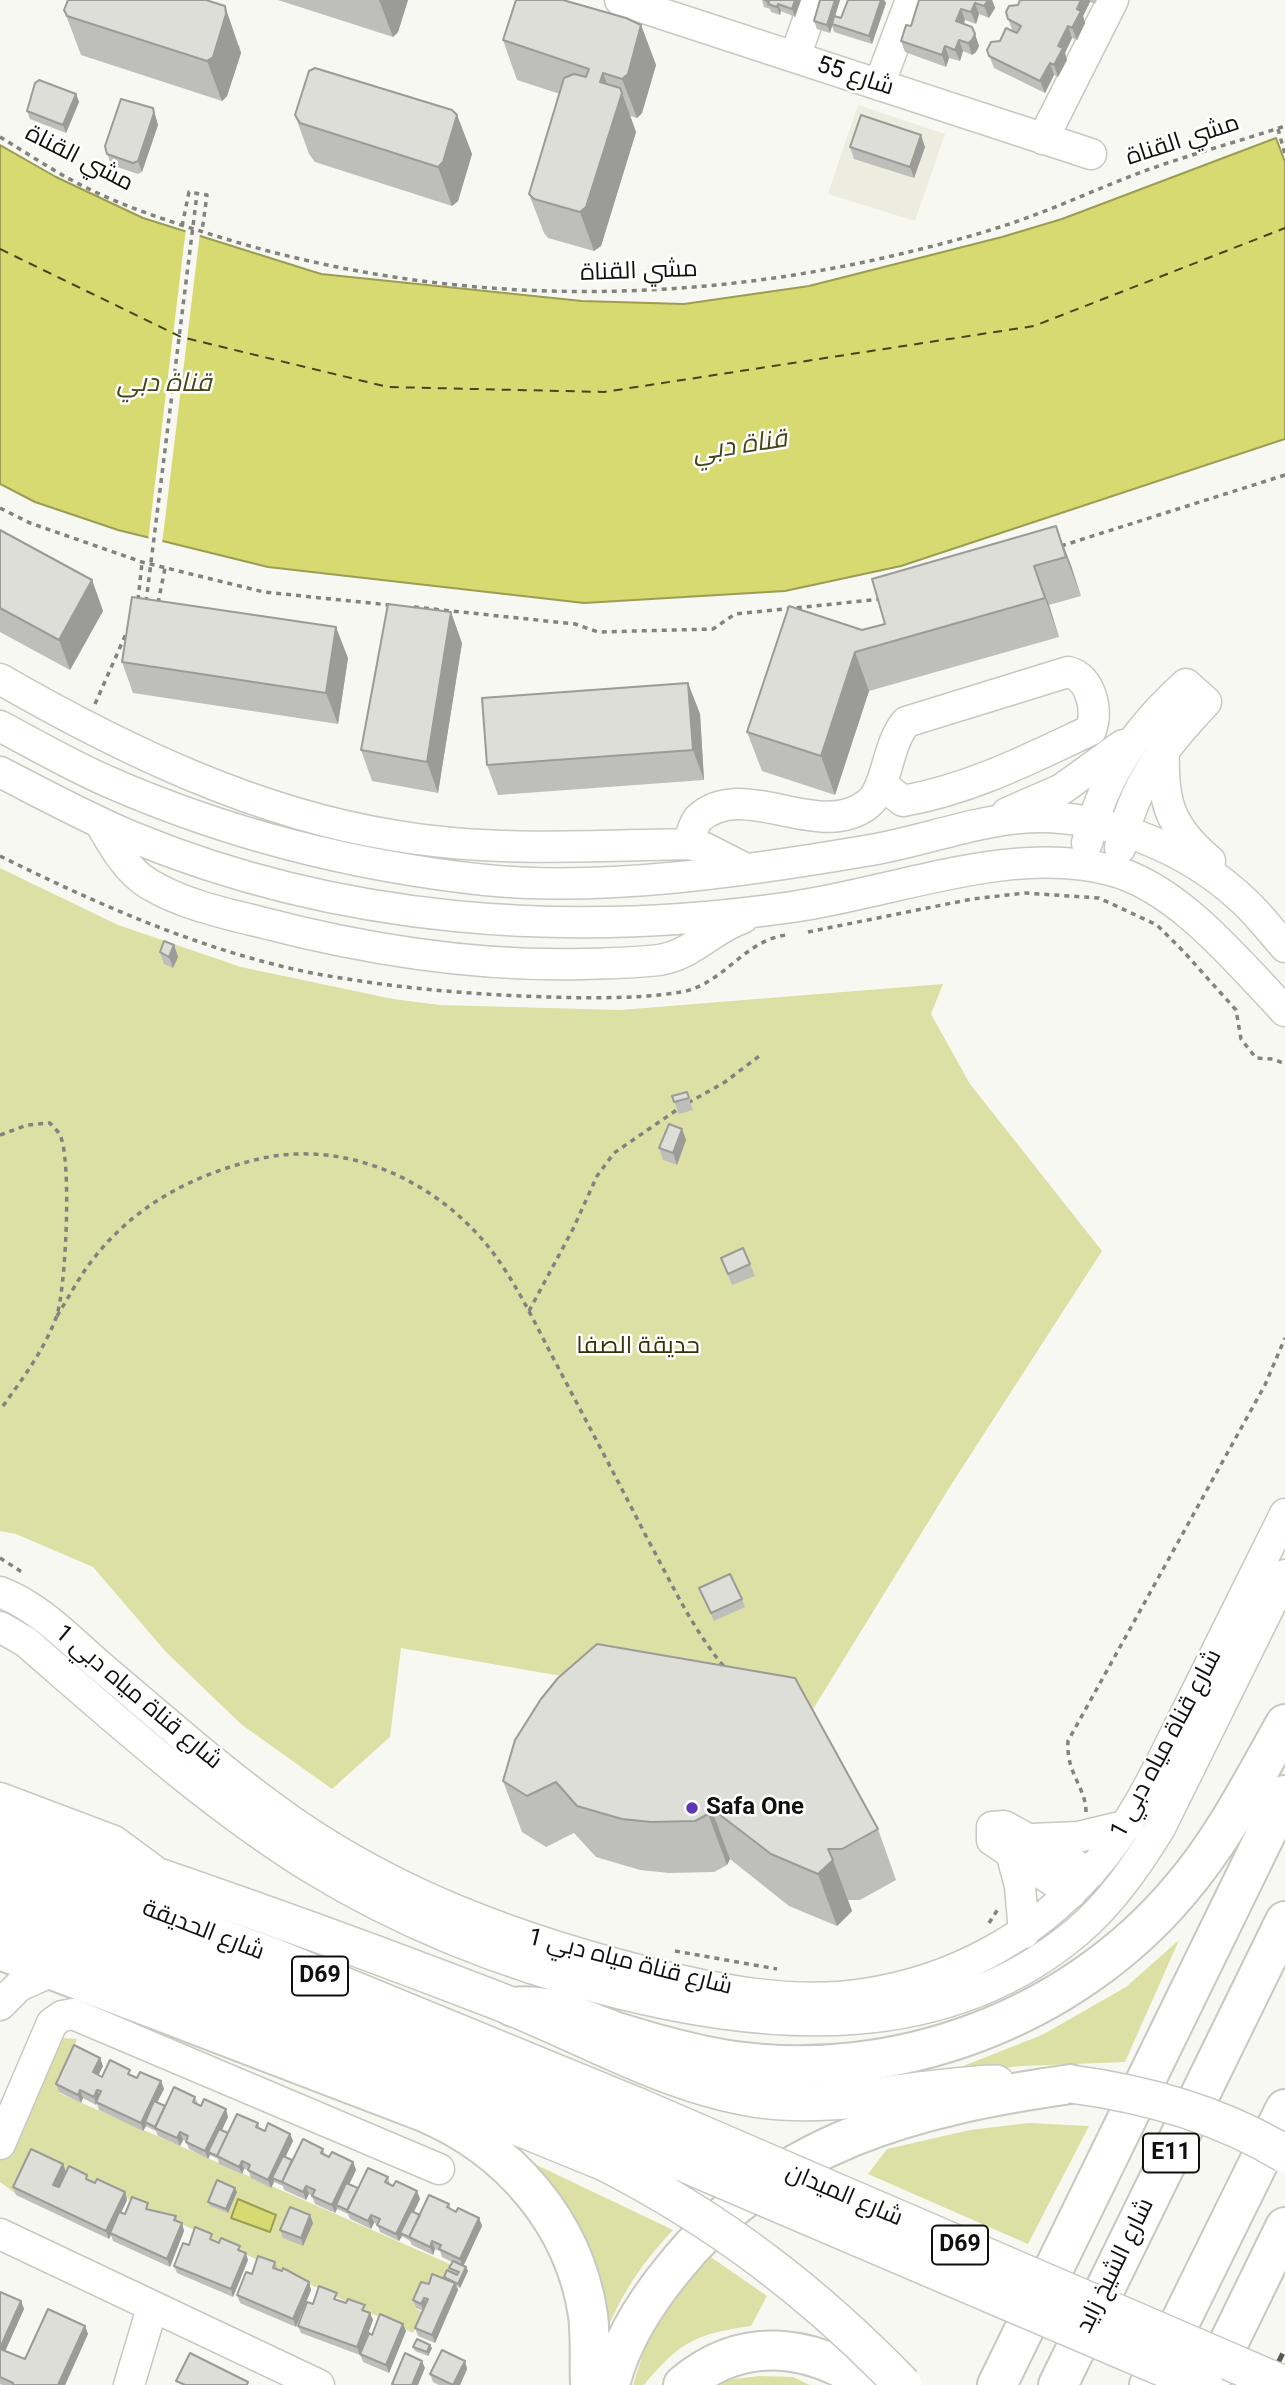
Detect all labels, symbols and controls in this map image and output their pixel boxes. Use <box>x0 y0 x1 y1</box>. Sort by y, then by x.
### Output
street label: شارع 55 <box>813 51 897 103</box>
street label: مشي القناة <box>1123 109 1243 173</box>
street label: مشي القناة <box>20 120 138 198</box>
street label: مشي القناة <box>580 256 698 288</box>
water label: قناة دبي <box>116 368 212 400</box>
water label: قناة دبي <box>691 424 789 470</box>
park label: حديقة الصفا <box>576 1333 700 1361</box>
street label: شارع قناة مياه دبي 1 <box>49 1620 227 1776</box>
street label: شارع قناة مياه دبي 1 <box>1105 1645 1229 1843</box>
place label: Safa One <box>706 1794 804 1822</box>
marker: Safa One <box>684 1800 700 1816</box>
street label: شارع الحديقة <box>138 1895 268 1967</box>
street label: شارع قناة مياه دبي 1 <box>525 1924 735 2002</box>
road number: D69 <box>292 1956 348 1996</box>
road number: E11 <box>1143 2134 1199 2172</box>
street label: شارع الميدان <box>781 2159 907 2233</box>
street label: شارع الشيخ زايد <box>1071 2194 1161 2338</box>
road number: D69 <box>932 2226 988 2264</box>

